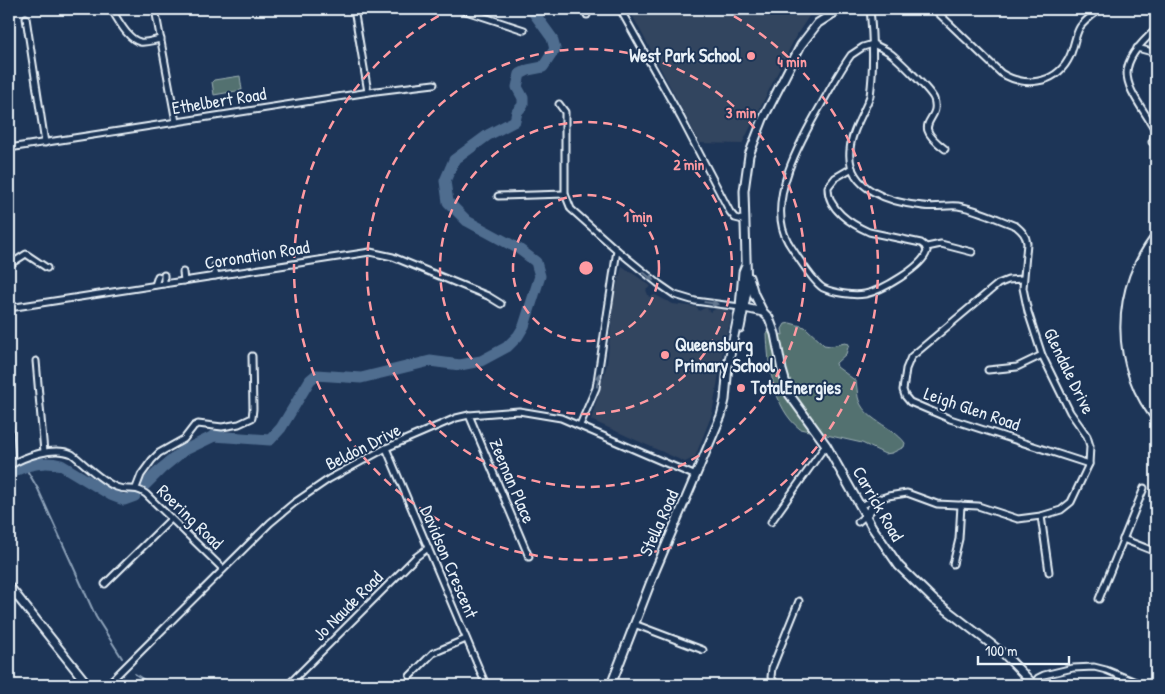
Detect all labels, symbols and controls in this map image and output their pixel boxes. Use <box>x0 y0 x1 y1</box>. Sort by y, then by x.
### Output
place label: West Park School <box>629 43 742 68</box>
marker: West Park School <box>745 50 757 62</box>
text: 4 min <box>777 51 807 72</box>
street label: Ethelbert Road <box>170 81 268 120</box>
text: 3 min <box>726 102 756 123</box>
text: 2 min <box>674 154 705 175</box>
text: 1 min <box>623 206 653 227</box>
street label: Coronation Road <box>203 234 311 275</box>
centre of rings <box>577 259 595 277</box>
one-way arrow <box>641 270 654 281</box>
one-way arrow <box>703 299 719 307</box>
street label: Glendale Drive <box>1038 324 1101 418</box>
place label: Queensburg Primary School <box>675 332 776 379</box>
marker: Queensburg Primary School <box>659 349 671 361</box>
one-way arrow <box>594 371 602 387</box>
place label: TotalEnergies <box>750 375 841 401</box>
street label: Leigh Glen Road <box>921 380 1024 437</box>
marker: TotalEnergies <box>735 382 747 394</box>
street label: Beldon Drive <box>321 417 405 476</box>
street label: Zeeman Place <box>483 435 541 527</box>
street label: Carrick Road <box>847 462 910 546</box>
street label: Roering Road <box>152 479 229 555</box>
street label: Stella Road <box>633 486 684 560</box>
street label: Davidson Crescent <box>415 502 485 623</box>
street label: Jo Naude Road <box>307 565 388 646</box>
scale bar <box>978 634 1069 666</box>
text: 100 m <box>985 640 1018 661</box>

